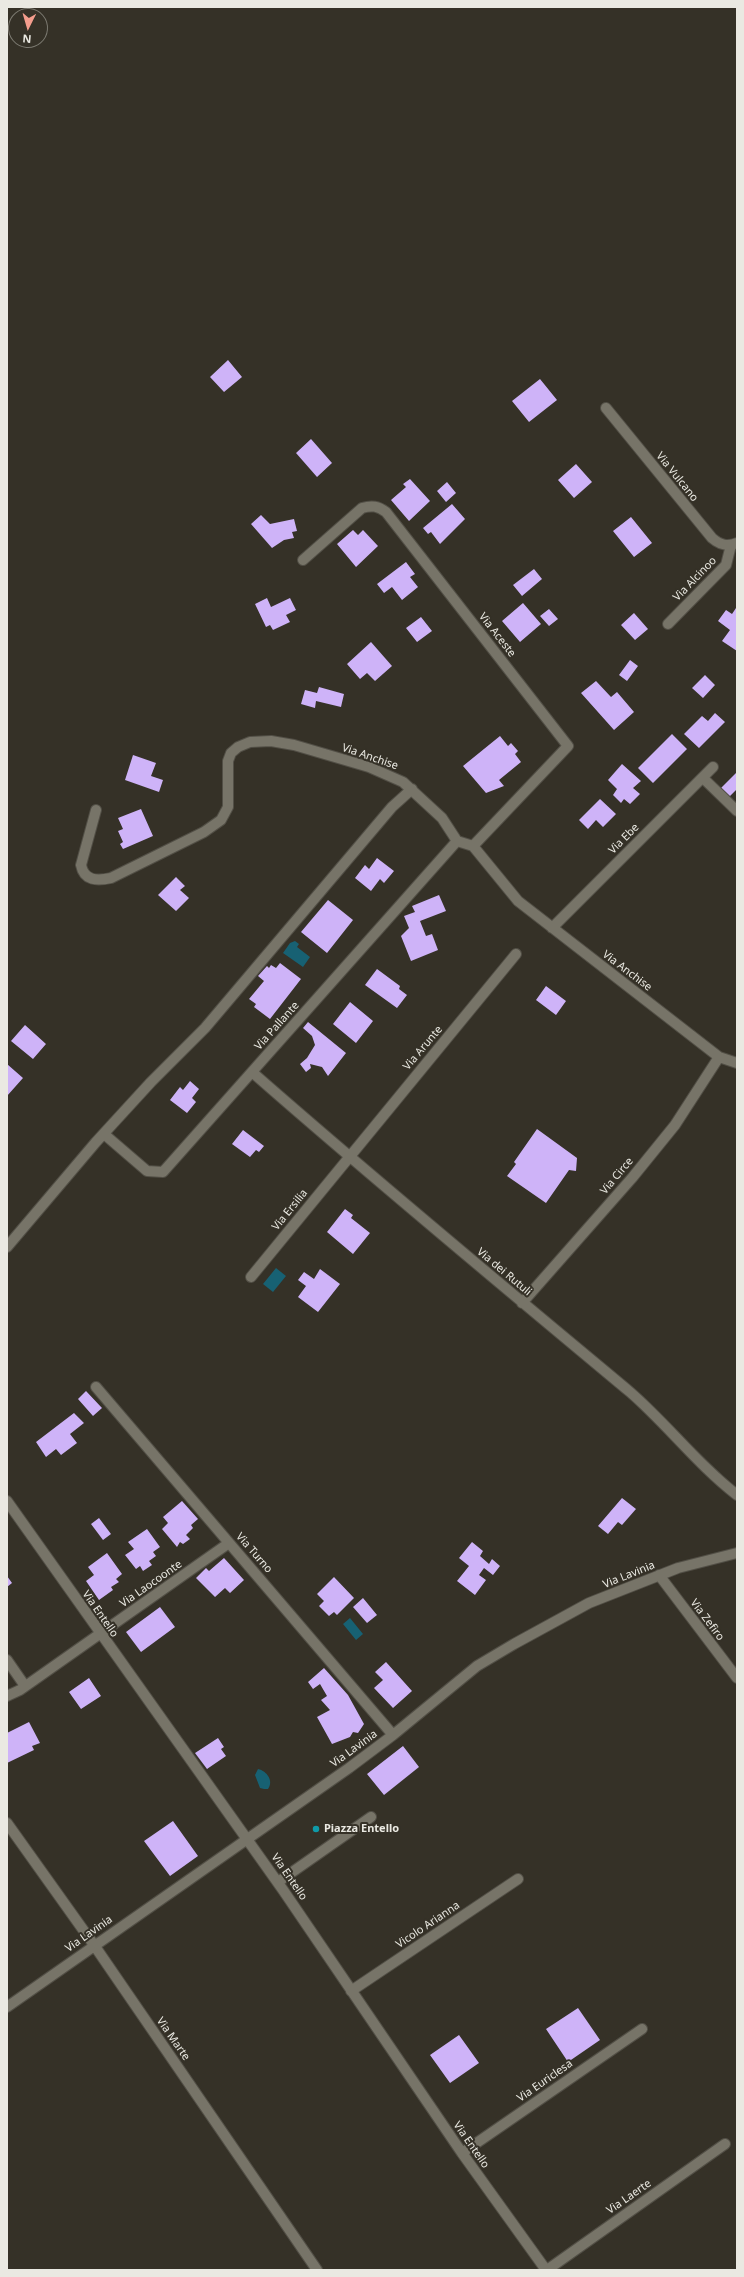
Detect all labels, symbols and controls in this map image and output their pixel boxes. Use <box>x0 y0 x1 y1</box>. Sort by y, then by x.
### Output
north arrow <box>8 8 48 48</box>
text: N <box>22 32 32 47</box>
street label: Via Vulcano <box>653 450 701 504</box>
street label: Via Alcinoo <box>671 554 719 604</box>
street label: Via Aceste <box>476 610 518 660</box>
street label: Via Anchise <box>340 741 400 773</box>
street label: Via Ebe <box>606 821 642 857</box>
street label: Via Anchise <box>600 948 654 994</box>
street label: Via Pallante <box>252 999 302 1053</box>
street label: Via Arunte <box>401 1023 445 1073</box>
street label: Via Circe <box>598 1155 636 1197</box>
street label: Via Ersilia <box>269 1187 311 1233</box>
street label: Via dei Rutuli <box>474 1245 534 1299</box>
street label: Via Turno <box>233 1530 275 1576</box>
street label: Via Laocoonte <box>117 1558 185 1610</box>
street label: Via Lavinia <box>601 1559 657 1591</box>
street label: Via Entello <box>79 1588 121 1640</box>
street label: Via Zefiro <box>687 1597 727 1643</box>
street label: Via Lavinia <box>328 1728 380 1770</box>
place label: Piazza Entello <box>324 1822 399 1836</box>
marker: Piazza Entello <box>311 1824 321 1834</box>
street label: Via Entello <box>268 1851 310 1903</box>
street label: Vicolo Arianna <box>394 1899 462 1951</box>
street label: Via Lavinia <box>63 1913 115 1955</box>
street label: Via Marte <box>153 2015 193 2063</box>
street label: Via Euriclesa <box>515 2057 575 2105</box>
street label: Via Entello <box>450 2119 492 2171</box>
street label: Via Laerte <box>604 2177 654 2217</box>

